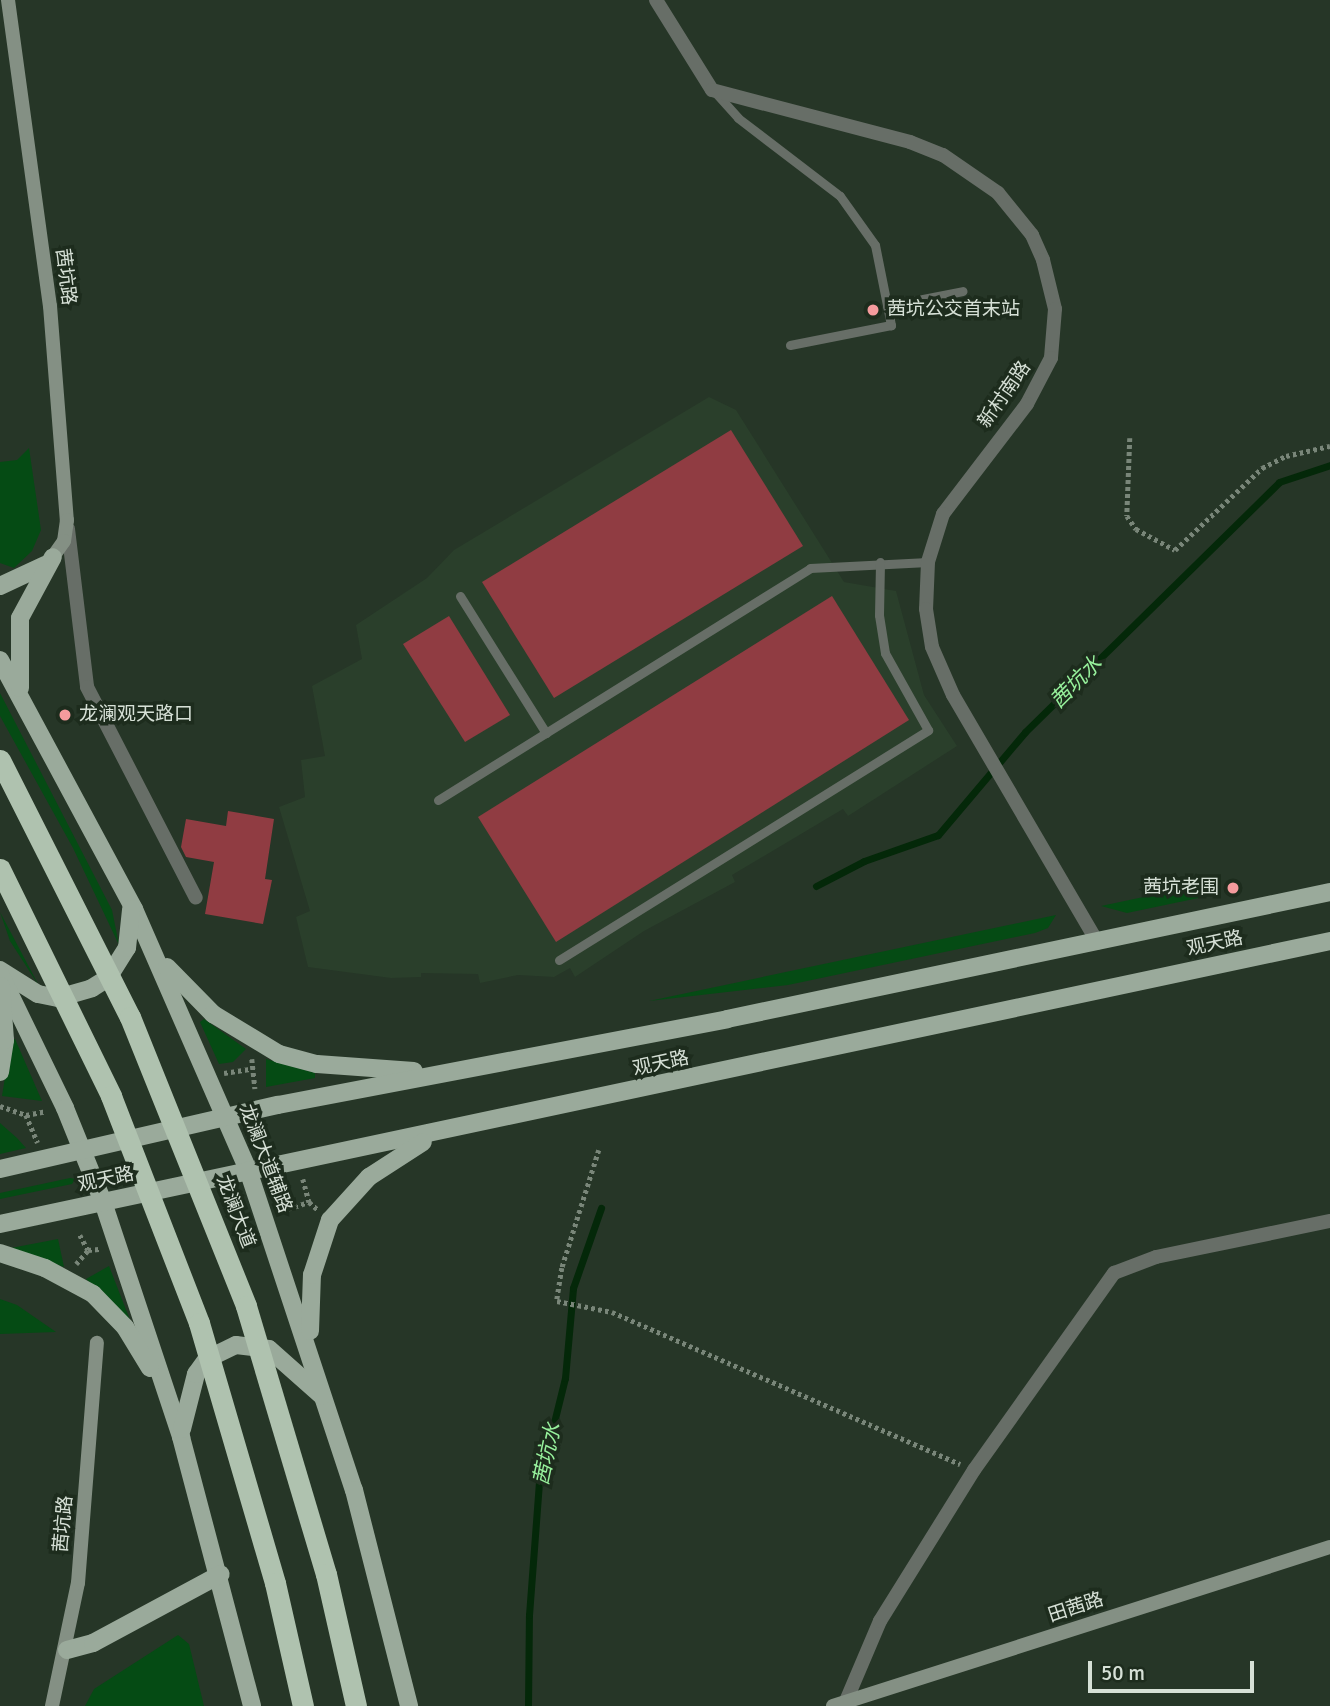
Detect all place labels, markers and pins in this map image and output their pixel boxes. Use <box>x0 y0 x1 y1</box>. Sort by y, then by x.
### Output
place label: 茜坑公交首末站 <box>887 299 1020 321</box>
marker: 茜坑公交首末站 <box>865 302 881 318</box>
place label: 龙澜观天路口 <box>79 704 193 726</box>
marker: 龙澜观天路口 <box>57 707 73 723</box>
place label: 茜坑老围 <box>1143 877 1219 899</box>
marker: 茜坑老围 <box>1225 880 1241 896</box>

